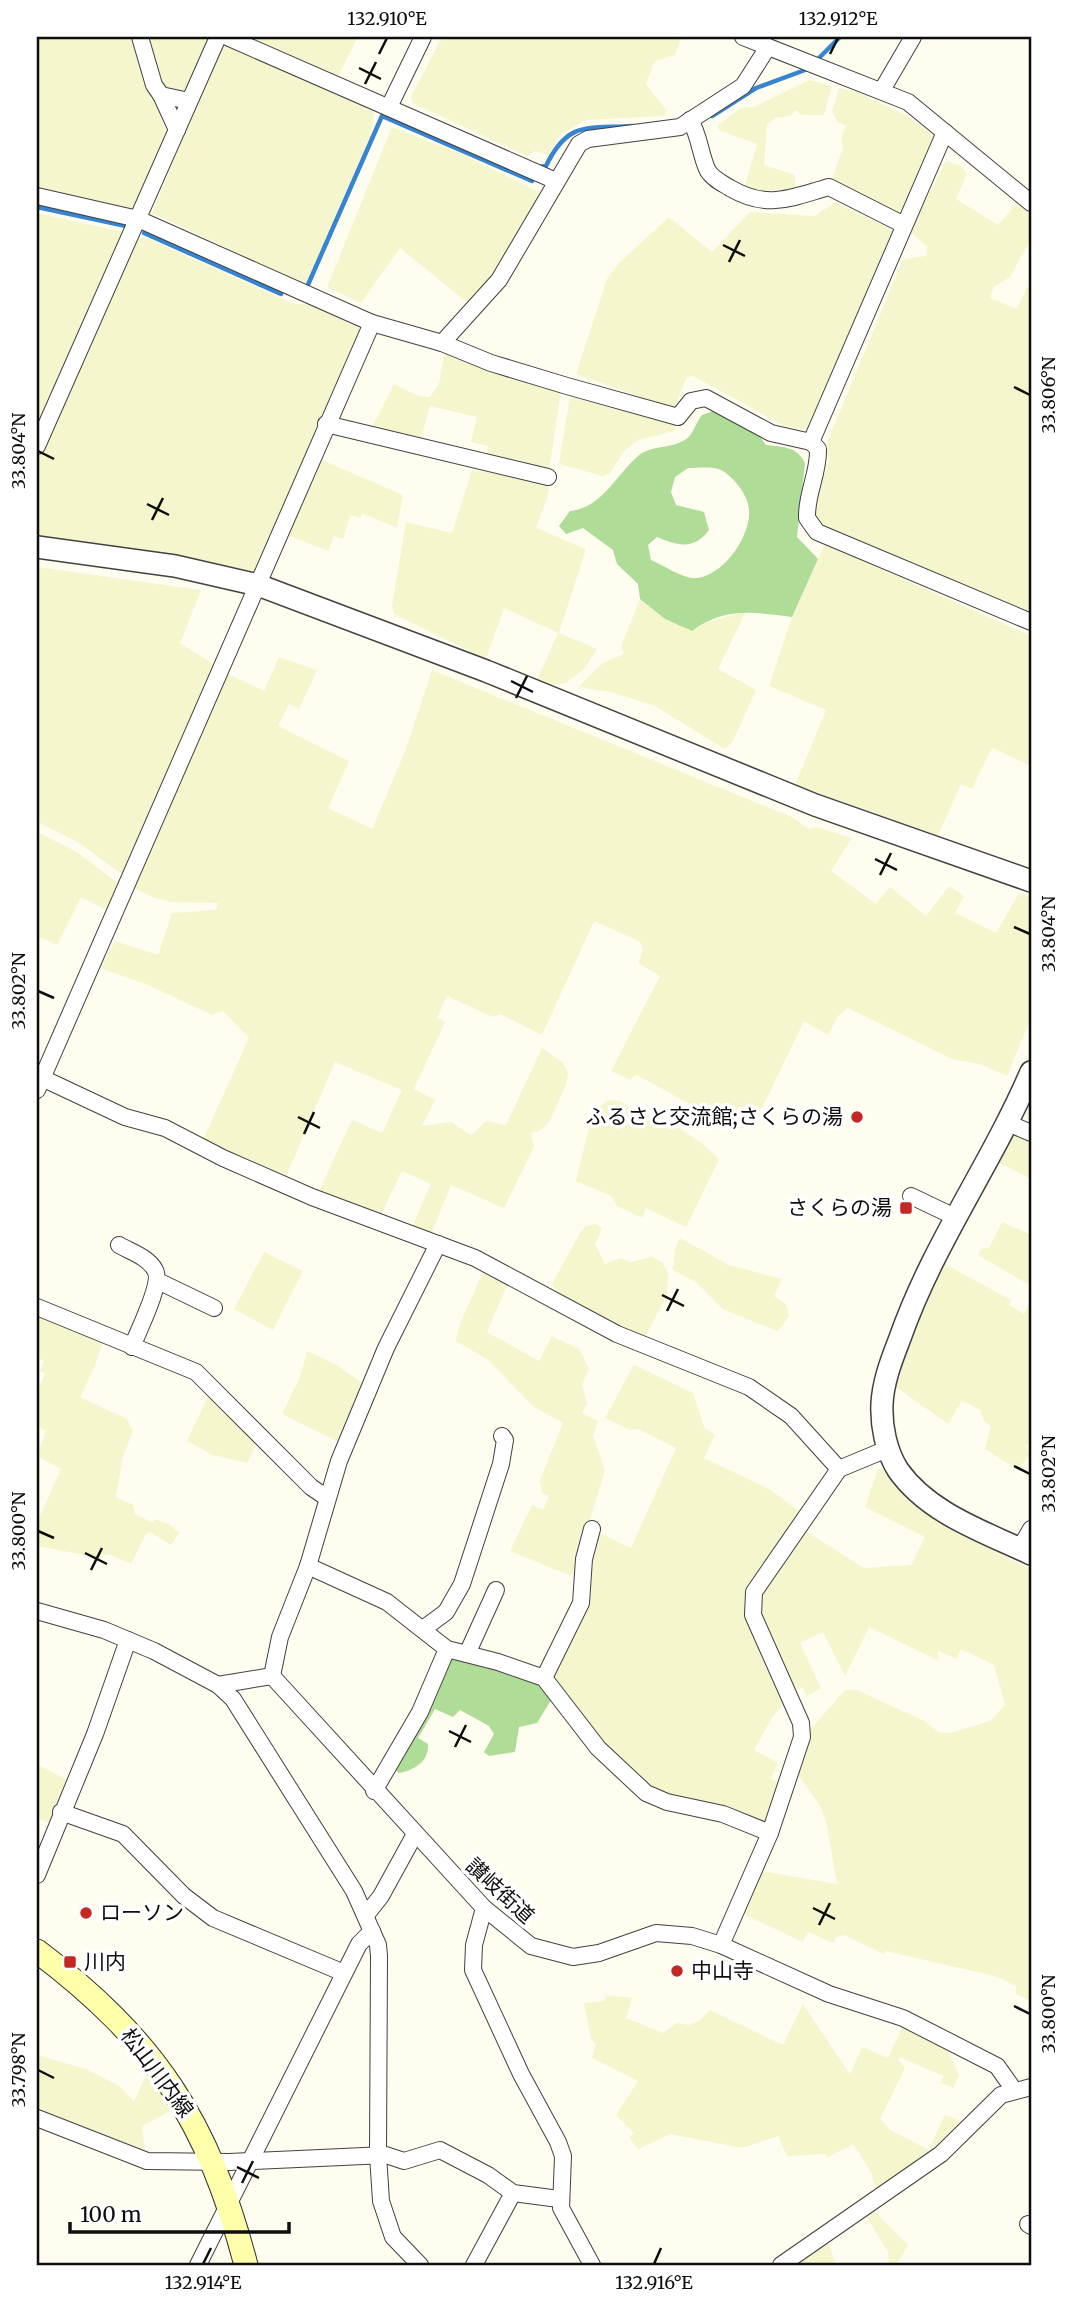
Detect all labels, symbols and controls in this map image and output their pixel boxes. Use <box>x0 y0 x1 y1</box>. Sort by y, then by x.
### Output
text: 132.910°E <box>347 7 427 30</box>
text: 132.912°E <box>799 7 878 30</box>
text: 33.806°N <box>1037 356 1060 434</box>
text: 33.804°N <box>7 413 30 489</box>
text: 33.804°N <box>1037 896 1060 972</box>
text: 33.802°N <box>7 952 30 1030</box>
place label: ふるさと交流館;さくらの湯 <box>586 1103 843 1130</box>
marker: ふるさと交流館;さくらの湯 <box>849 1109 865 1125</box>
place label: さくらの湯 <box>787 1194 892 1221</box>
marker: さくらの湯 <box>898 1200 914 1216</box>
text: 33.802°N <box>1037 1435 1060 1513</box>
text: 33.800°N <box>7 1491 30 1571</box>
street label: 讃岐街道 <box>460 1852 540 1929</box>
place label: ローソン <box>100 1899 184 1926</box>
marker: ローソン <box>78 1905 94 1921</box>
place label: 川内 <box>84 1948 126 1975</box>
marker: 川内 <box>62 1954 78 1970</box>
place label: 中山寺 <box>691 1957 754 1984</box>
marker: 中山寺 <box>669 1963 685 1979</box>
text: 33.800°N <box>1037 1974 1060 2054</box>
street label: 松山川内線 <box>115 2023 200 2123</box>
text: 33.798°N <box>7 2033 30 2107</box>
scale bar <box>70 2190 289 2234</box>
text: 100 m <box>80 2201 142 2228</box>
text: 132.914°E <box>165 2271 242 2294</box>
text: 132.916°E <box>615 2271 693 2294</box>

